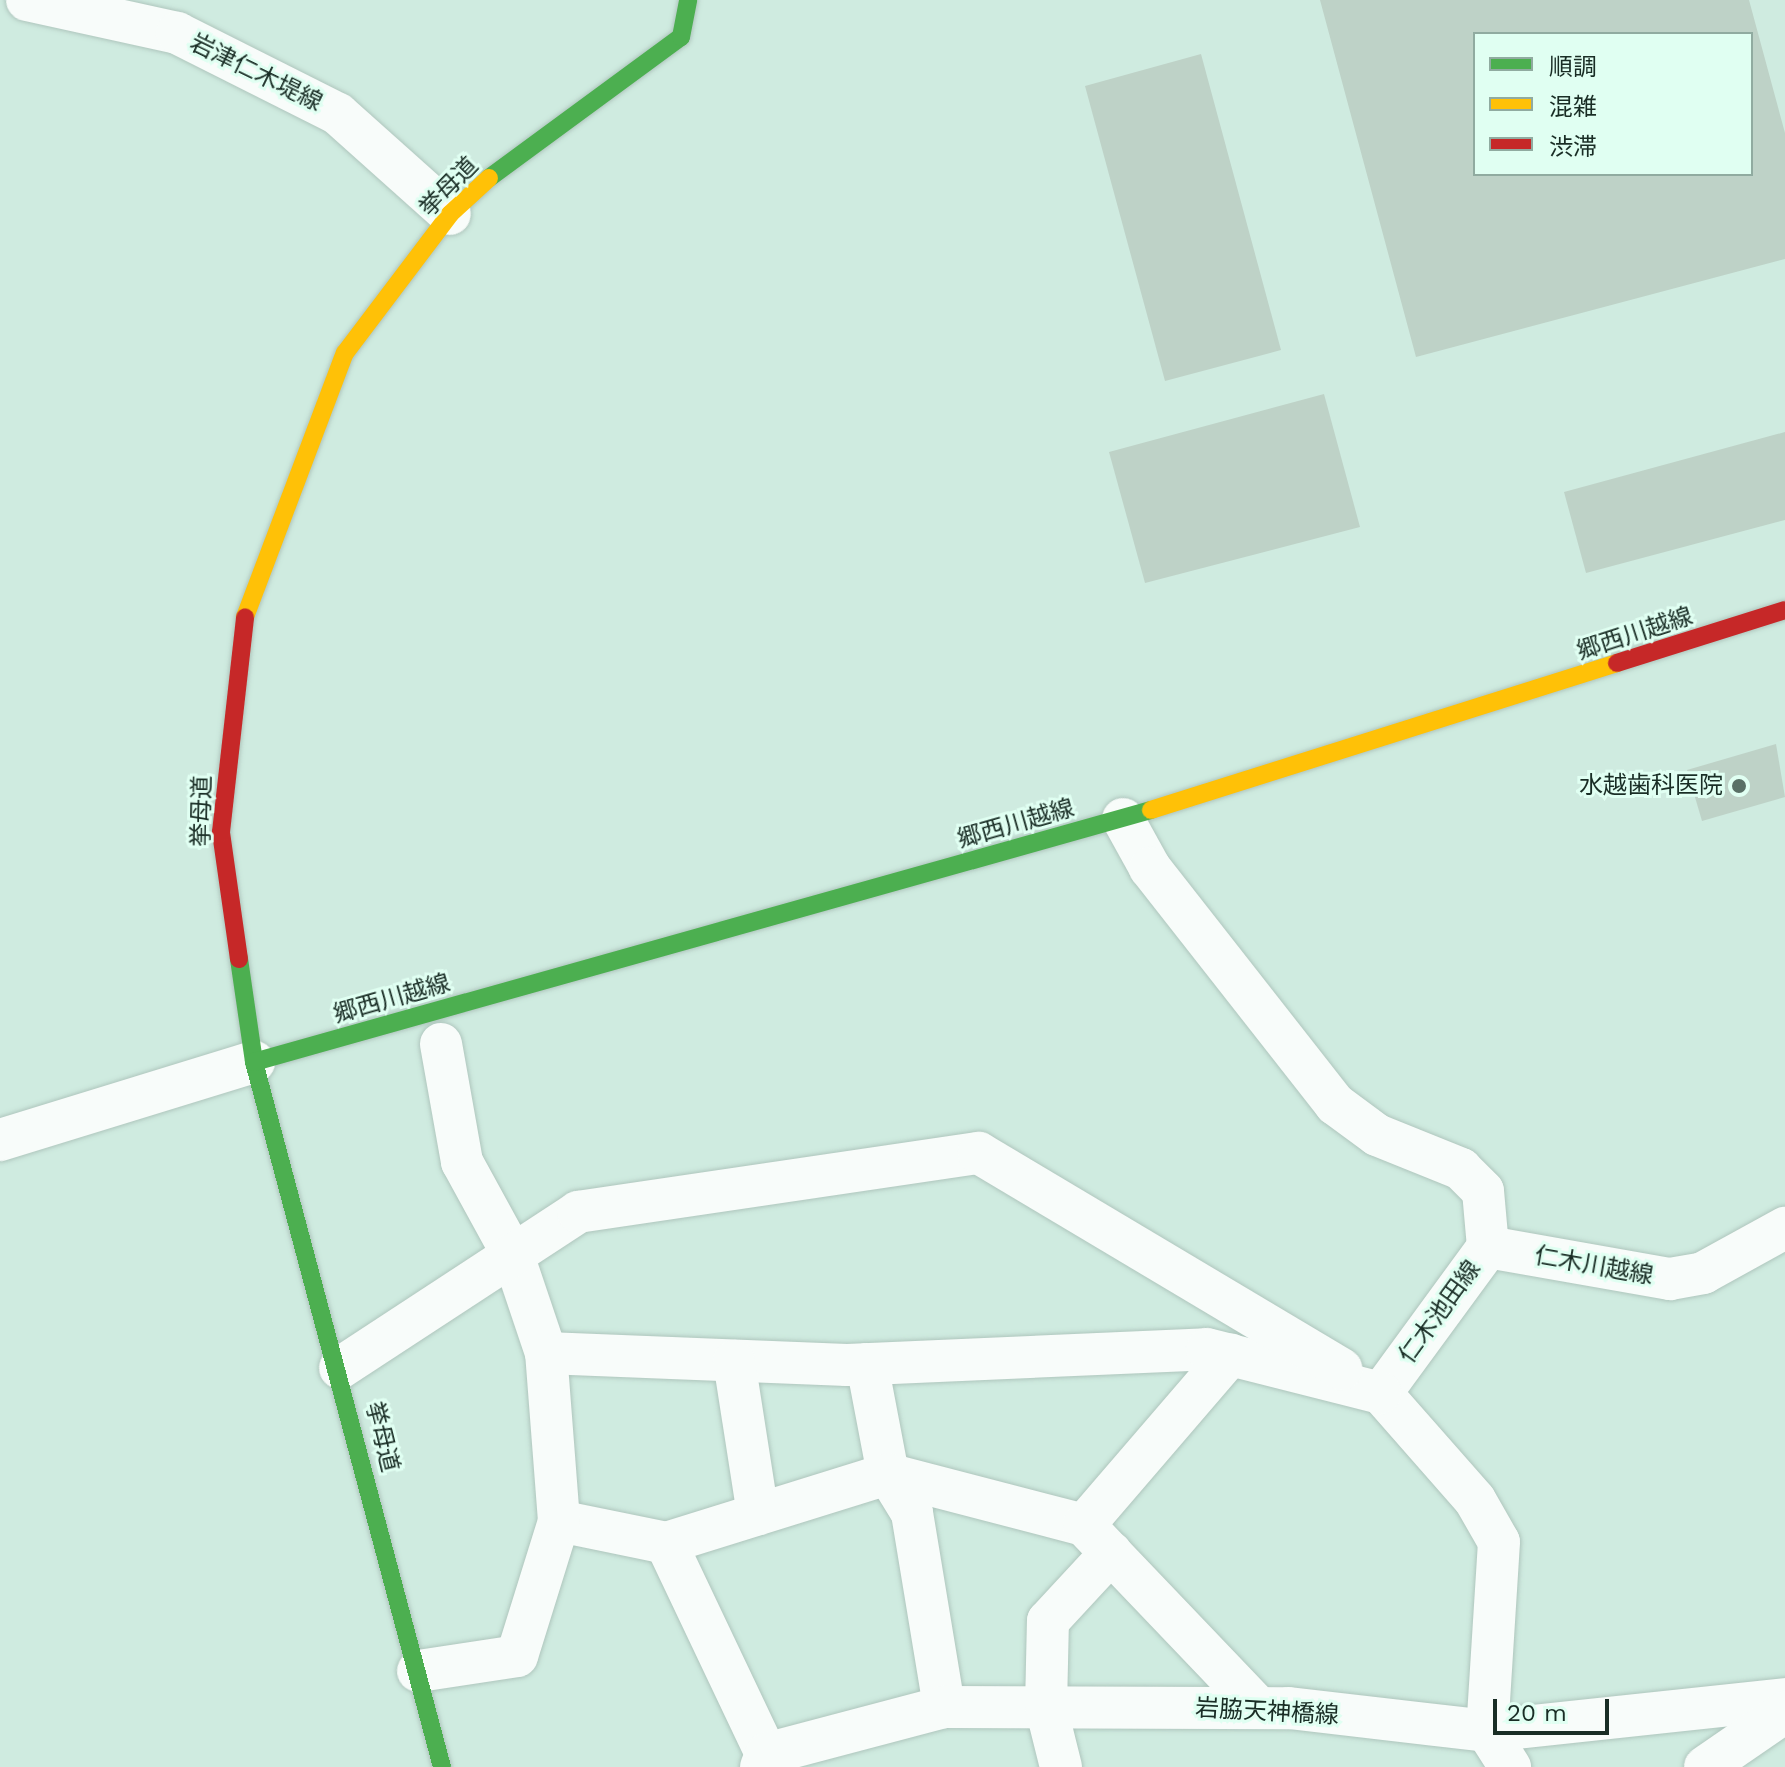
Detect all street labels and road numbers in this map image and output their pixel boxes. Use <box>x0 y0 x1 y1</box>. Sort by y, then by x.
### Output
street label: 岩津仁木堤線 <box>185 28 327 118</box>
street label: 挙母道 <box>414 151 484 223</box>
street label: 郷西川越線 <box>1573 602 1697 666</box>
street label: 挙母道 <box>187 775 217 847</box>
street label: 郷西川越線 <box>954 794 1078 854</box>
street label: 郷西川越線 <box>330 969 454 1029</box>
street label: 仁木川越線 <box>1532 1241 1656 1291</box>
street label: 仁木池田線 <box>1393 1255 1487 1369</box>
street label: 挙母道 <box>359 1399 405 1475</box>
street label: 岩脇天神橋線 <box>1194 1694 1340 1730</box>

